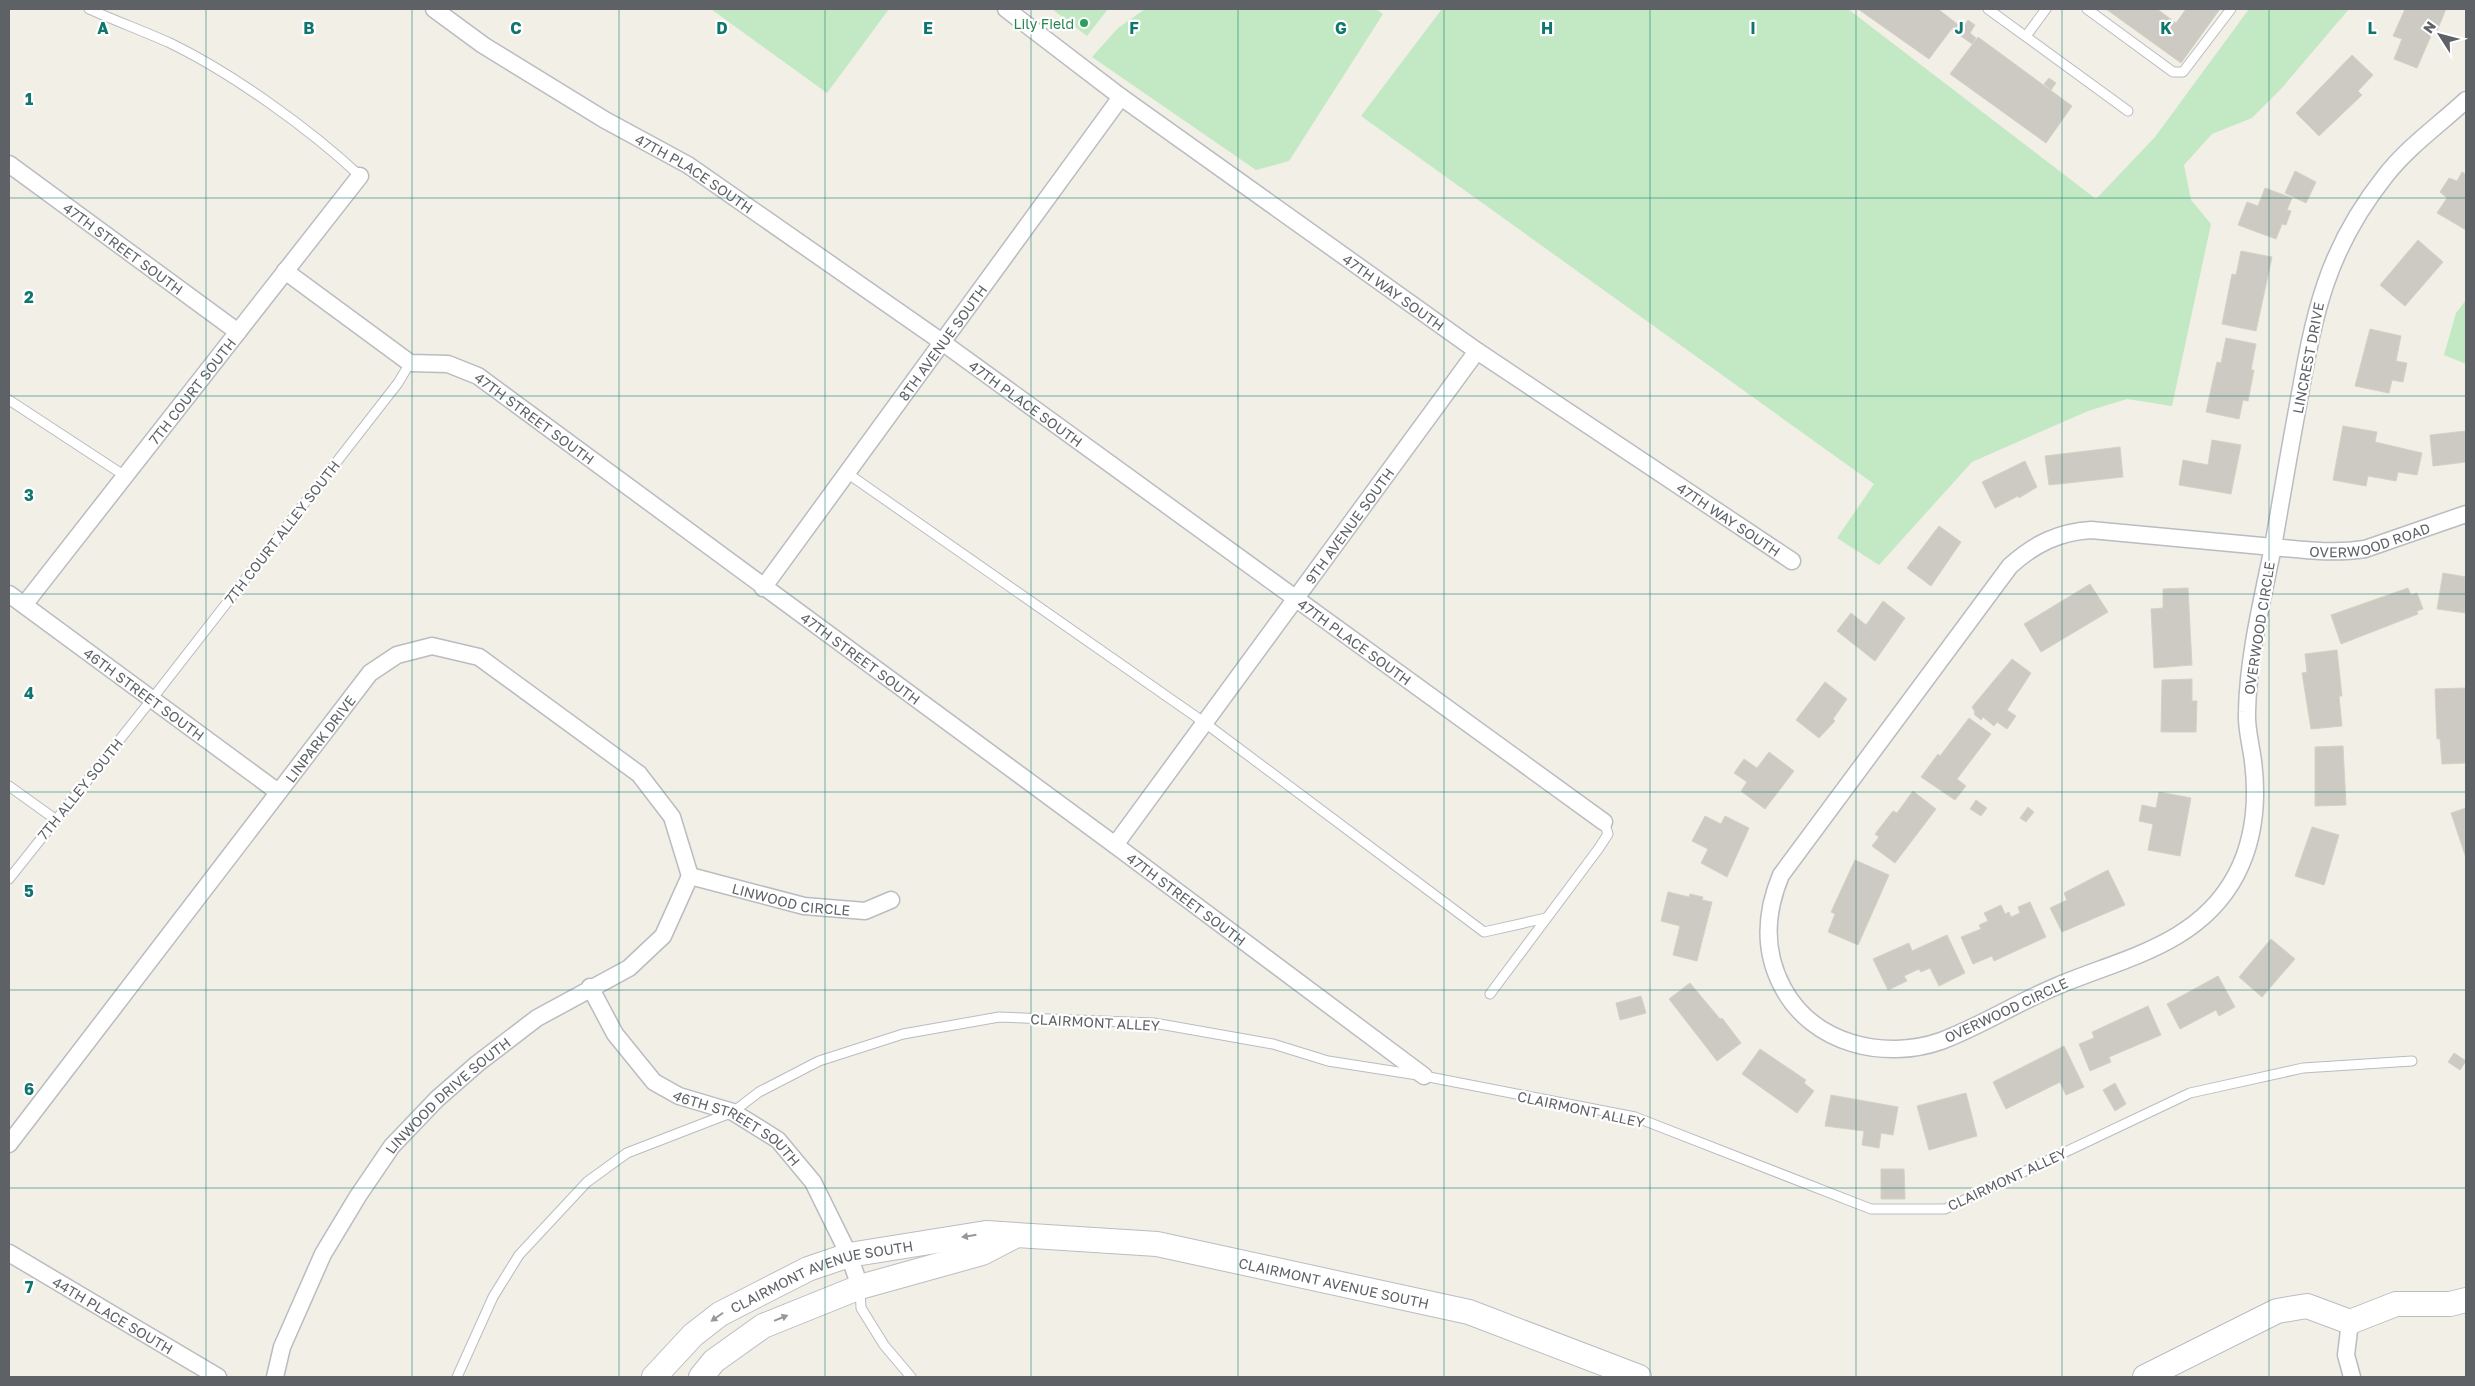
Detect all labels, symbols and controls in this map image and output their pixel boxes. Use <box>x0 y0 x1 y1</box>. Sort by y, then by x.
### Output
north arrow <box>2415 10 2465 60</box>
place label: Lily Field <box>1014 15 1074 32</box>
marker: Lily Field <box>1078 17 1090 29</box>
text: A <box>97 18 109 38</box>
text: B <box>303 18 315 38</box>
text: C <box>510 18 522 38</box>
text: D <box>716 18 728 38</box>
text: E <box>923 18 933 38</box>
text: F <box>1129 18 1139 38</box>
text: G <box>1335 18 1347 38</box>
text: H <box>1541 18 1553 38</box>
text: I <box>1750 18 1756 38</box>
text: J <box>1954 18 1964 38</box>
text: K <box>2160 18 2172 38</box>
text: L <box>2367 18 2377 38</box>
text: N <box>2419 18 2439 36</box>
text: 1 <box>25 89 33 109</box>
street label: 47TH PLACE SOUTH <box>633 130 756 216</box>
street label: 47TH STREET SOUTH <box>60 199 187 297</box>
street label: 47TH WAY SOUTH <box>1340 250 1448 334</box>
street label: 8TH AVENUE SOUTH <box>894 281 990 404</box>
text: 2 <box>24 287 34 307</box>
street label: LINCREST DRIVE <box>2289 301 2327 415</box>
street label: 7TH COURT SOUTH <box>145 334 239 448</box>
street label: 47TH PLACE SOUTH <box>966 356 1086 450</box>
street label: 47TH STREET SOUTH <box>472 368 598 467</box>
street label: 7TH COURT ALLEY SOUTH <box>221 457 343 607</box>
street label: 9TH AVENUE SOUTH <box>1301 464 1397 587</box>
street label: 47TH WAY SOUTH <box>1674 478 1784 560</box>
text: 3 <box>24 485 34 505</box>
street label: OVERWOOD ROAD <box>2309 519 2432 560</box>
street label: OVERWOOD CIRCLE <box>2240 560 2278 696</box>
street label: 47TH PLACE SOUTH <box>1295 595 1415 688</box>
street label: 47TH STREET SOUTH <box>798 608 924 707</box>
street label: 46TH STREET SOUTH <box>81 644 208 743</box>
text: 4 <box>24 683 34 703</box>
street label: LINPARK DRIVE <box>281 692 358 785</box>
street label: 7TH ALLEY SOUTH <box>34 735 126 843</box>
street label: 47TH STREET SOUTH <box>1124 849 1249 949</box>
street label: LINWOOD CIRCLE <box>730 879 851 918</box>
text: 5 <box>24 881 34 901</box>
street label: OVERWOOD CIRCLE <box>1942 974 2070 1046</box>
street label: CLAIRMONT ALLEY <box>1030 1010 1160 1034</box>
street label: LINWOOD DRIVE SOUTH <box>381 1033 513 1156</box>
text: 6 <box>24 1079 34 1099</box>
street label: 46TH STREET SOUTH <box>670 1086 804 1169</box>
street label: CLAIRMONT ALLEY <box>1516 1087 1646 1131</box>
street label: CLAIRMONT ALLEY <box>1945 1144 2069 1214</box>
one-way arrow <box>960 1232 976 1240</box>
street label: CLAIRMONT AVENUE SOUTH <box>727 1236 914 1316</box>
street label: CLAIRMONT AVENUE SOUTH <box>1237 1254 1431 1312</box>
street label: 44TH PLACE SOUTH <box>50 1272 176 1357</box>
text: 7 <box>25 1277 34 1297</box>
one-way arrow <box>710 1312 724 1322</box>
one-way arrow <box>774 1314 789 1322</box>

